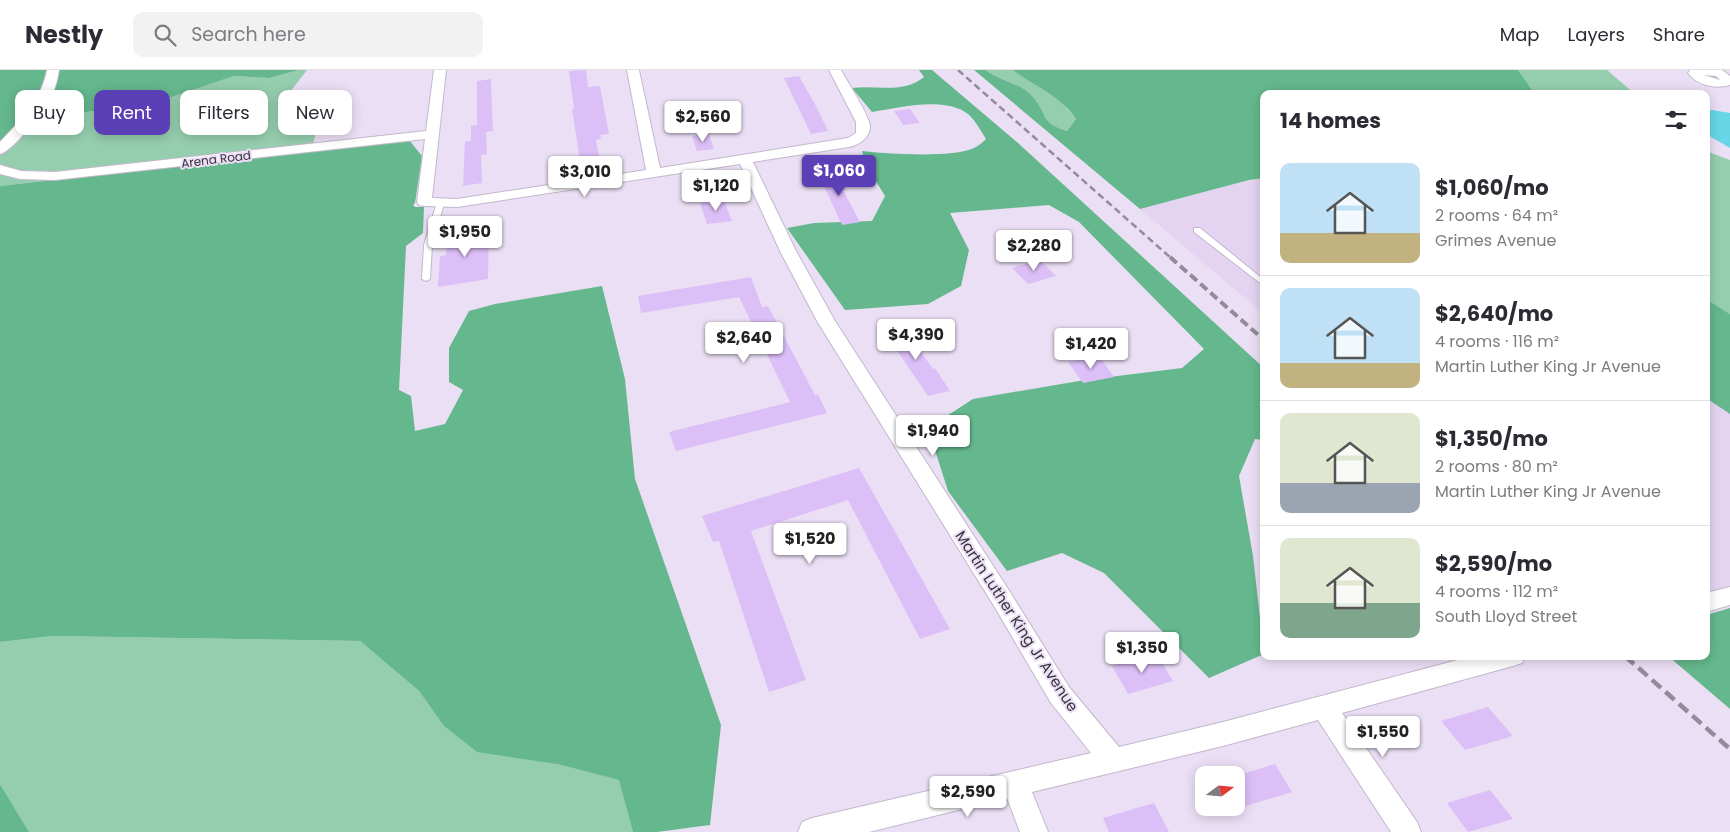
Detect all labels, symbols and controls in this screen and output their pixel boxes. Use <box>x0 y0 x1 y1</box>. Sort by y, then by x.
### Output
search box <box>133 12 483 57</box>
text: Nestly <box>25 18 103 51</box>
icon: search <box>151 21 179 49</box>
text: Search here <box>191 21 306 48</box>
text: Map <box>1500 22 1540 47</box>
text: Layers <box>1568 22 1625 47</box>
text: Share <box>1653 22 1705 47</box>
chip: Buy <box>15 90 84 135</box>
chip: Rent <box>94 90 170 135</box>
chip: Filters <box>180 90 268 135</box>
chip: New <box>278 90 352 135</box>
pin: $2,560 <box>662 100 744 143</box>
text: $2,560 <box>675 105 731 128</box>
text: 14 homes <box>1280 106 1381 135</box>
icon: filters <box>1662 106 1690 134</box>
street label: Arena Road <box>180 146 252 172</box>
pin: $1,060 <box>798 154 880 197</box>
pin: $3,010 <box>544 156 626 198</box>
text: $1,060 <box>813 159 865 182</box>
text: $3,010 <box>559 160 611 183</box>
pin: $1,120 <box>675 170 757 212</box>
text: $1,060/mo <box>1435 173 1549 202</box>
text: $1,120 <box>693 174 739 197</box>
icon: home <box>1320 183 1380 243</box>
text: 2 rooms · 64 m² <box>1435 204 1558 227</box>
pin: $1,950 <box>424 216 506 258</box>
text: $1,950 <box>439 220 491 243</box>
text: Grimes Avenue <box>1435 229 1556 252</box>
pin: $2,280 <box>993 230 1075 272</box>
text: $2,280 <box>1007 234 1061 257</box>
text: $2,640/mo <box>1435 299 1553 328</box>
icon: home <box>1320 308 1380 368</box>
pin: $4,390 <box>875 318 957 361</box>
pin: $2,640 <box>703 322 785 364</box>
text: $4,390 <box>888 323 944 346</box>
text: $2,640 <box>716 326 772 349</box>
pin: $1,420 <box>1050 328 1132 370</box>
text: 4 rooms · 116 m² <box>1435 330 1559 353</box>
text: $1,420 <box>1065 332 1117 355</box>
text: Martin Luther King Jr Avenue <box>1435 355 1661 378</box>
pin: $1,940 <box>892 414 974 457</box>
text: $1,940 <box>907 419 959 442</box>
text: $1,350/mo <box>1435 424 1548 453</box>
icon: home <box>1320 433 1380 493</box>
text: 2 rooms · 80 m² <box>1435 455 1558 478</box>
text: Martin Luther King Jr Avenue <box>1435 480 1661 503</box>
pin: $1,520 <box>769 522 851 565</box>
street label: Martin Luther King Jr Avenue <box>951 526 1083 716</box>
text: $1,520 <box>784 527 836 550</box>
text: $2,590/mo <box>1435 549 1552 578</box>
icon: home <box>1320 558 1380 618</box>
text: 4 rooms · 112 m² <box>1435 580 1558 603</box>
text: South Lloyd Street <box>1435 605 1577 628</box>
pin: $1,350 <box>1101 632 1183 674</box>
text: $1,350 <box>1116 636 1168 659</box>
pin: $1,550 <box>1342 716 1424 758</box>
text: $1,550 <box>1357 720 1409 743</box>
north arrow <box>1195 766 1245 816</box>
map controls <box>1195 766 1245 816</box>
pin: $2,590 <box>927 776 1009 818</box>
text: $2,590 <box>941 780 995 803</box>

